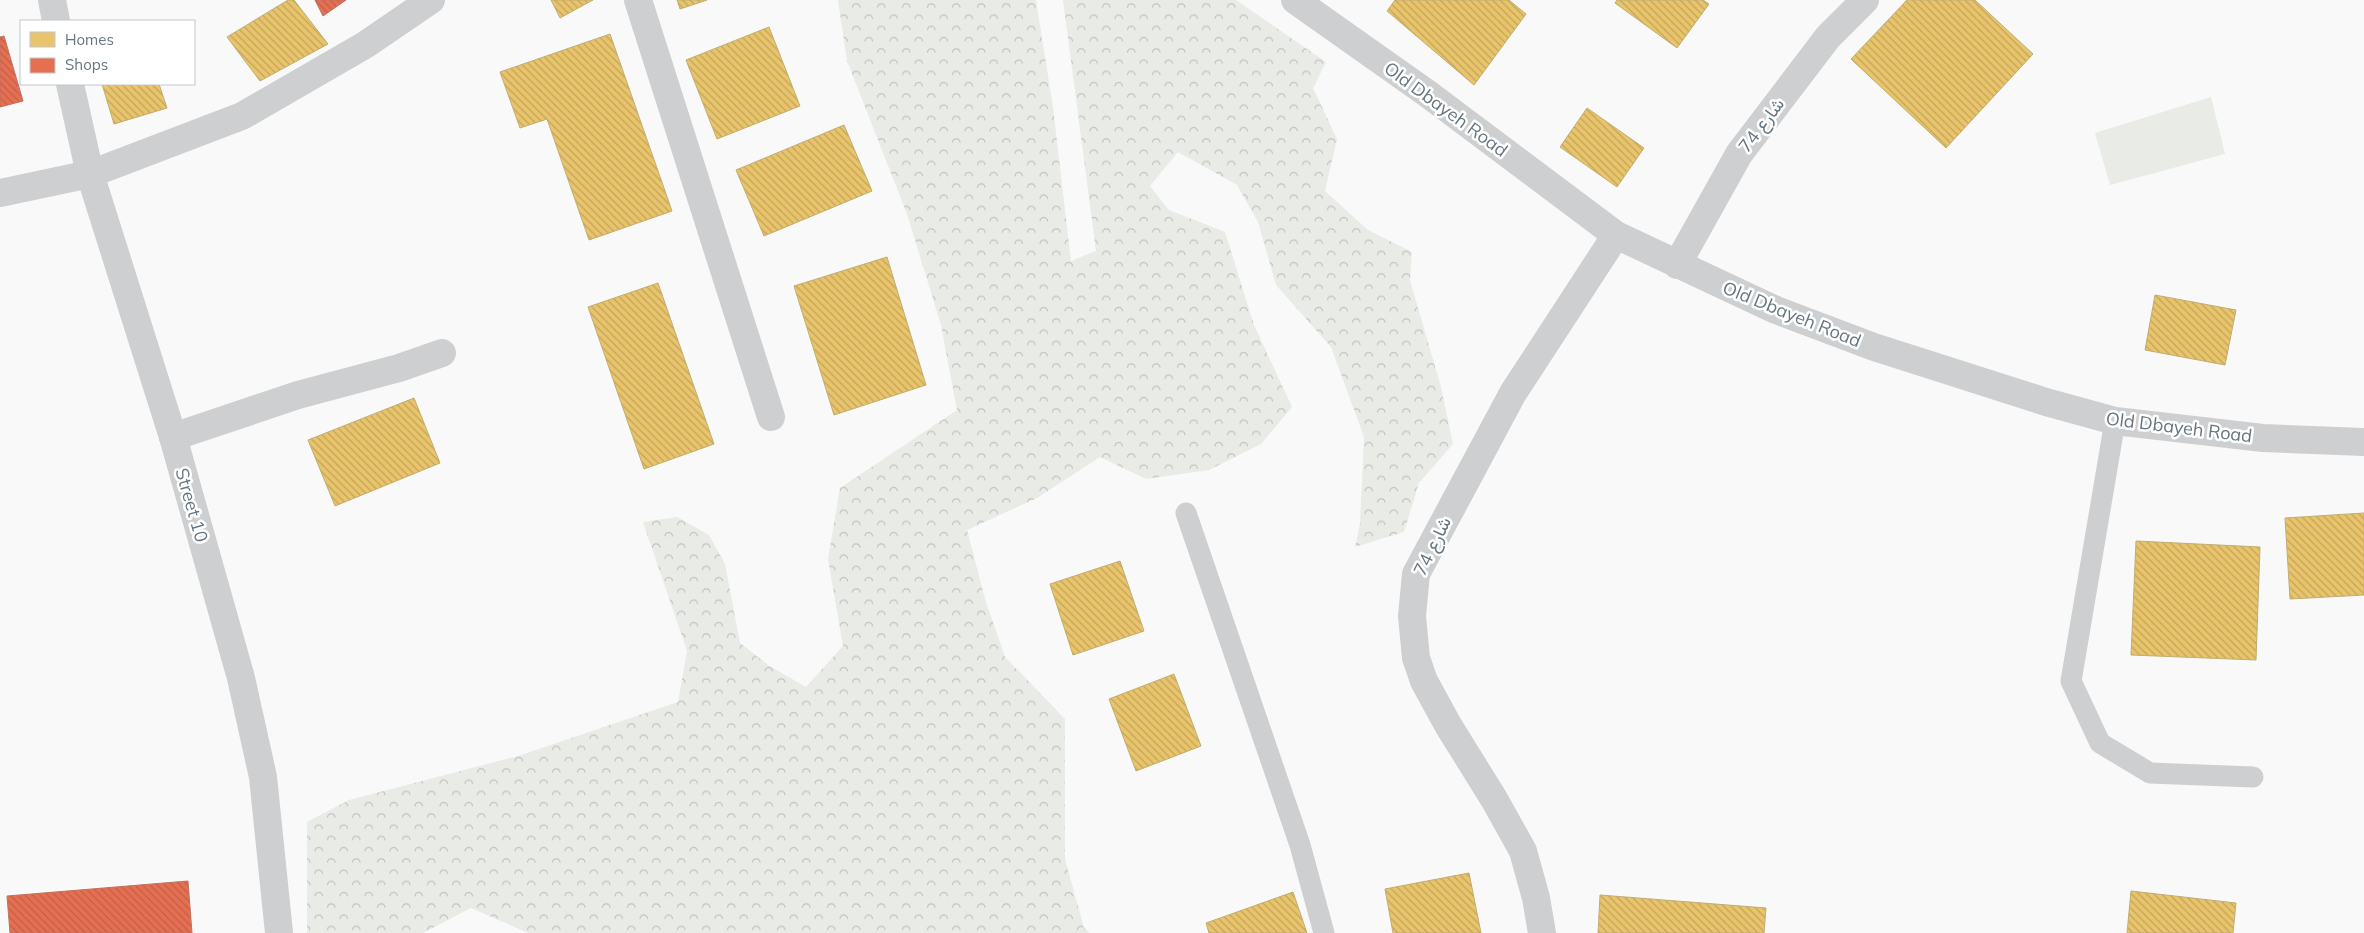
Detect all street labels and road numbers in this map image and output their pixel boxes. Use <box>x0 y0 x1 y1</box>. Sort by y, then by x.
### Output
street label: Old Dbayeh Road <box>1380 56 1512 162</box>
street label: شارع 74 <box>1733 93 1790 157</box>
street label: Old Dbayeh Road <box>1719 276 1865 352</box>
street label: Old Dbayeh Road <box>2105 407 2253 447</box>
street label: Street 10 <box>170 465 214 545</box>
street label: شارع 74 <box>1408 513 1457 580</box>

